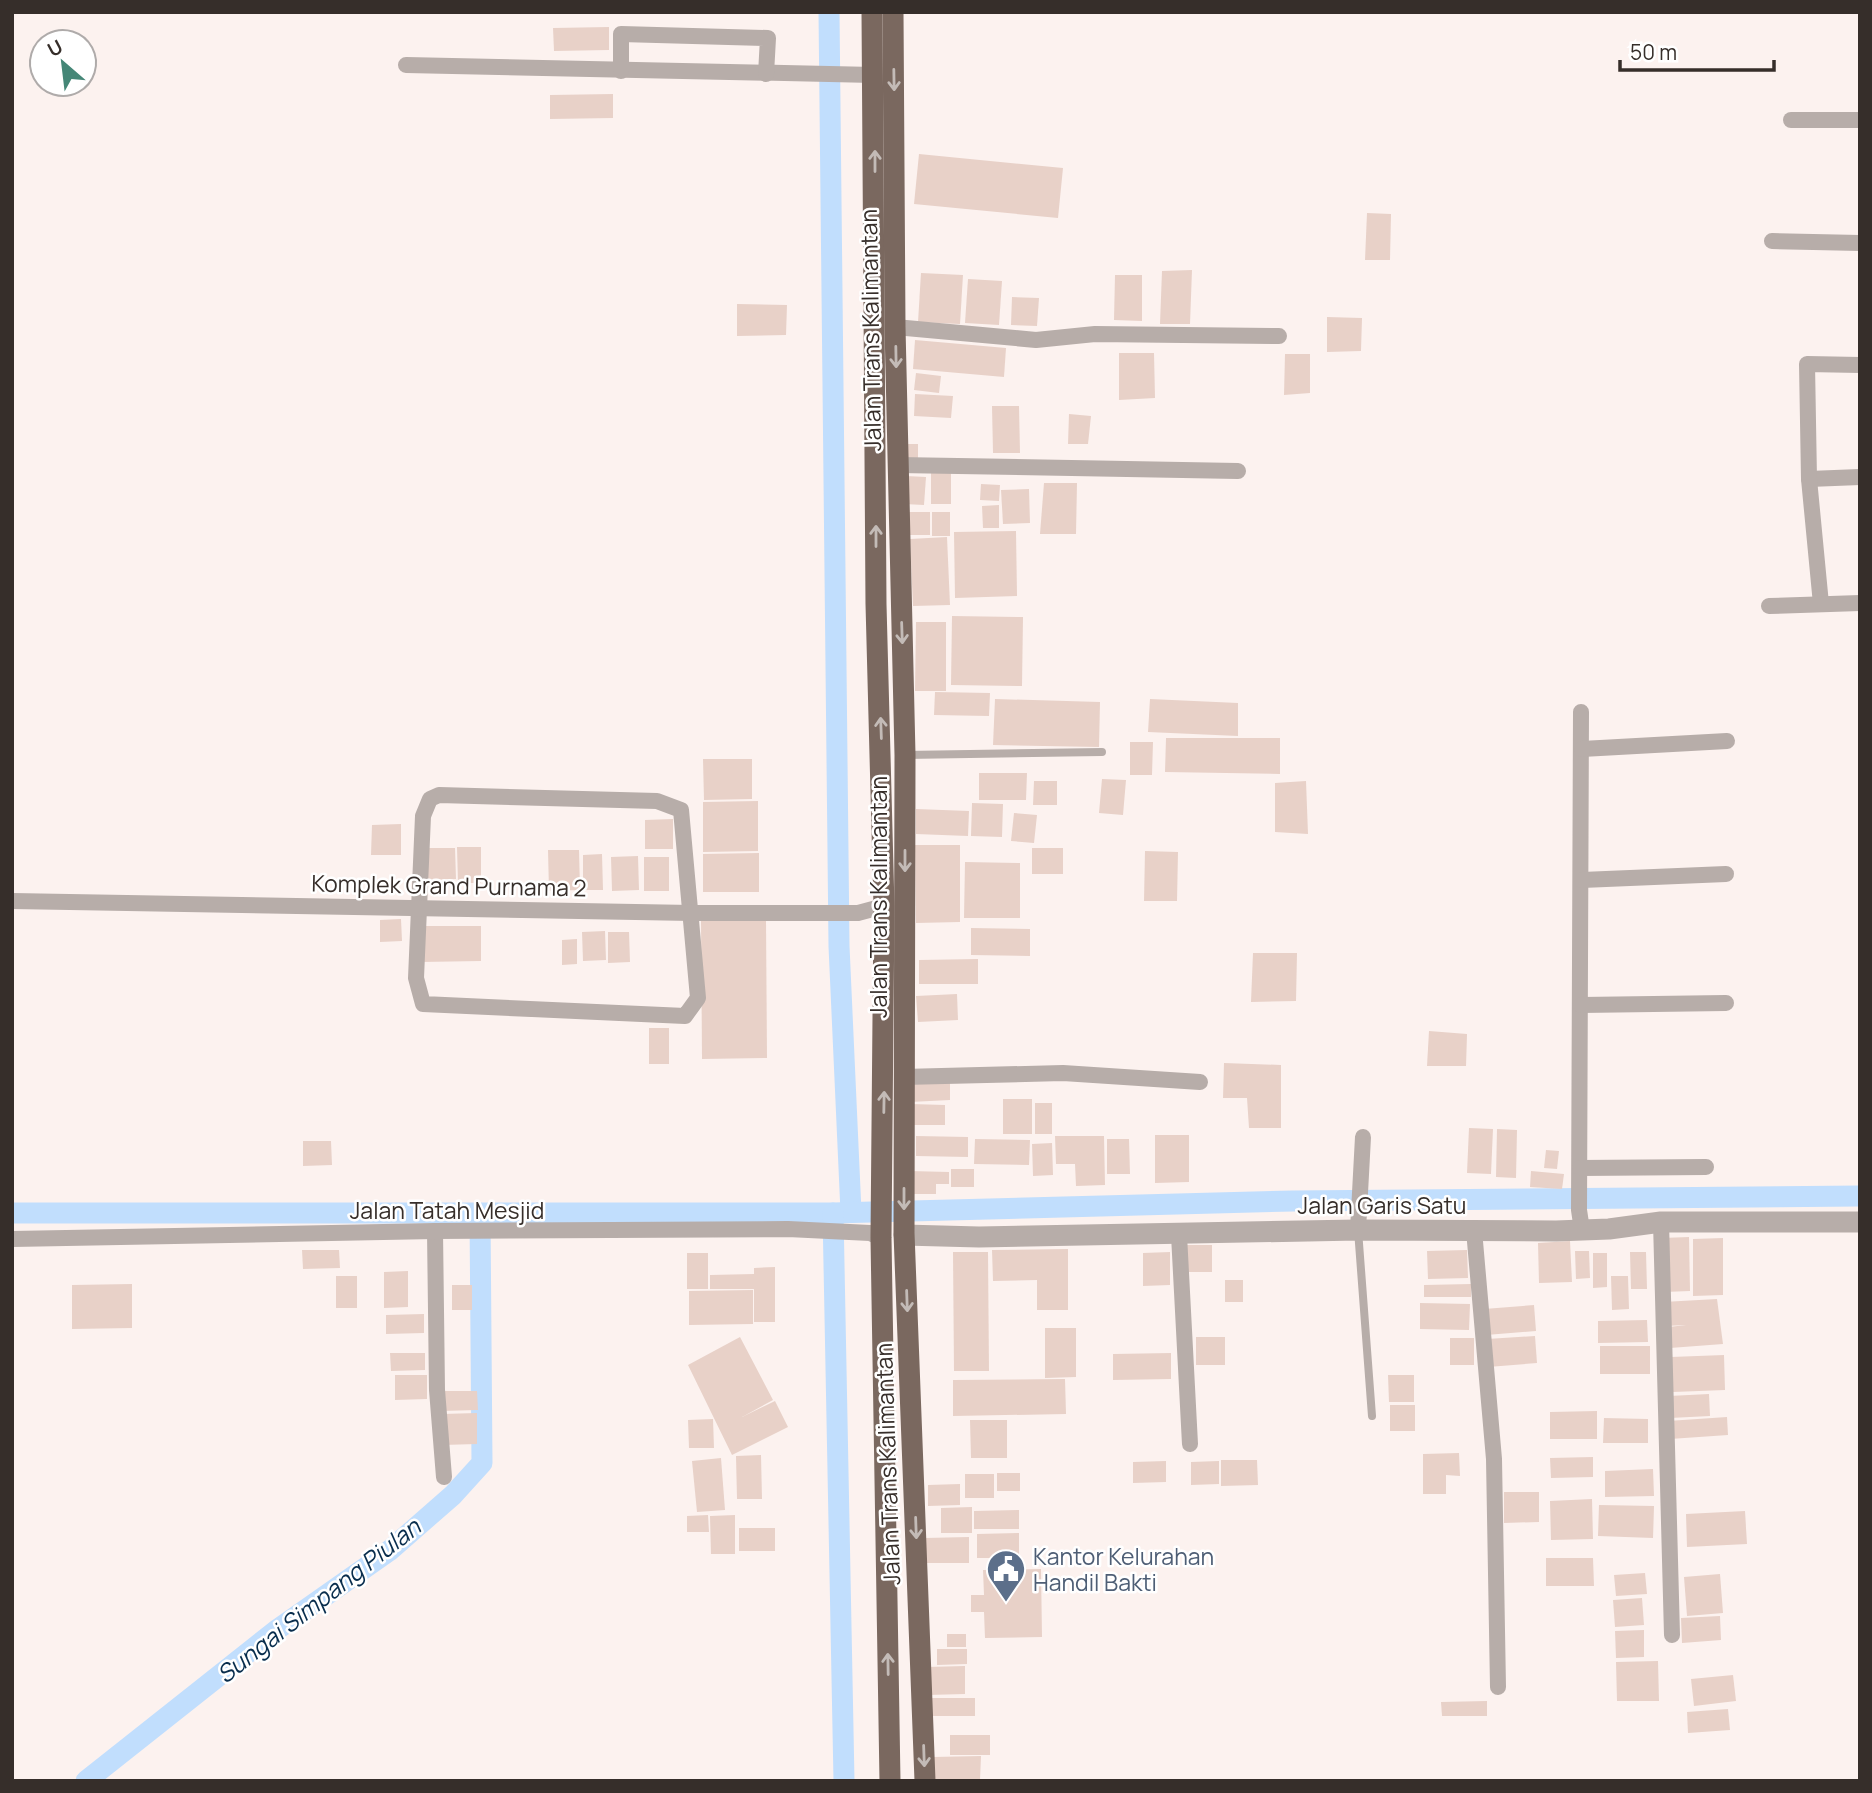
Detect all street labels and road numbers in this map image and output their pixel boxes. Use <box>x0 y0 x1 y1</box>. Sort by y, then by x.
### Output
street label: Jalan Trans Kalimantan <box>852 209 888 451</box>
street label: Jalan Trans Kalimantan <box>862 776 894 1018</box>
street label: Komplek Grand Purnama 2 <box>311 867 587 903</box>
street label: Jalan Garis Satu <box>1297 1189 1467 1221</box>
street label: Jalan Tatah Mesjid <box>350 1194 544 1226</box>
street label: Jalan Trans Kalimantan <box>867 1342 907 1586</box>

